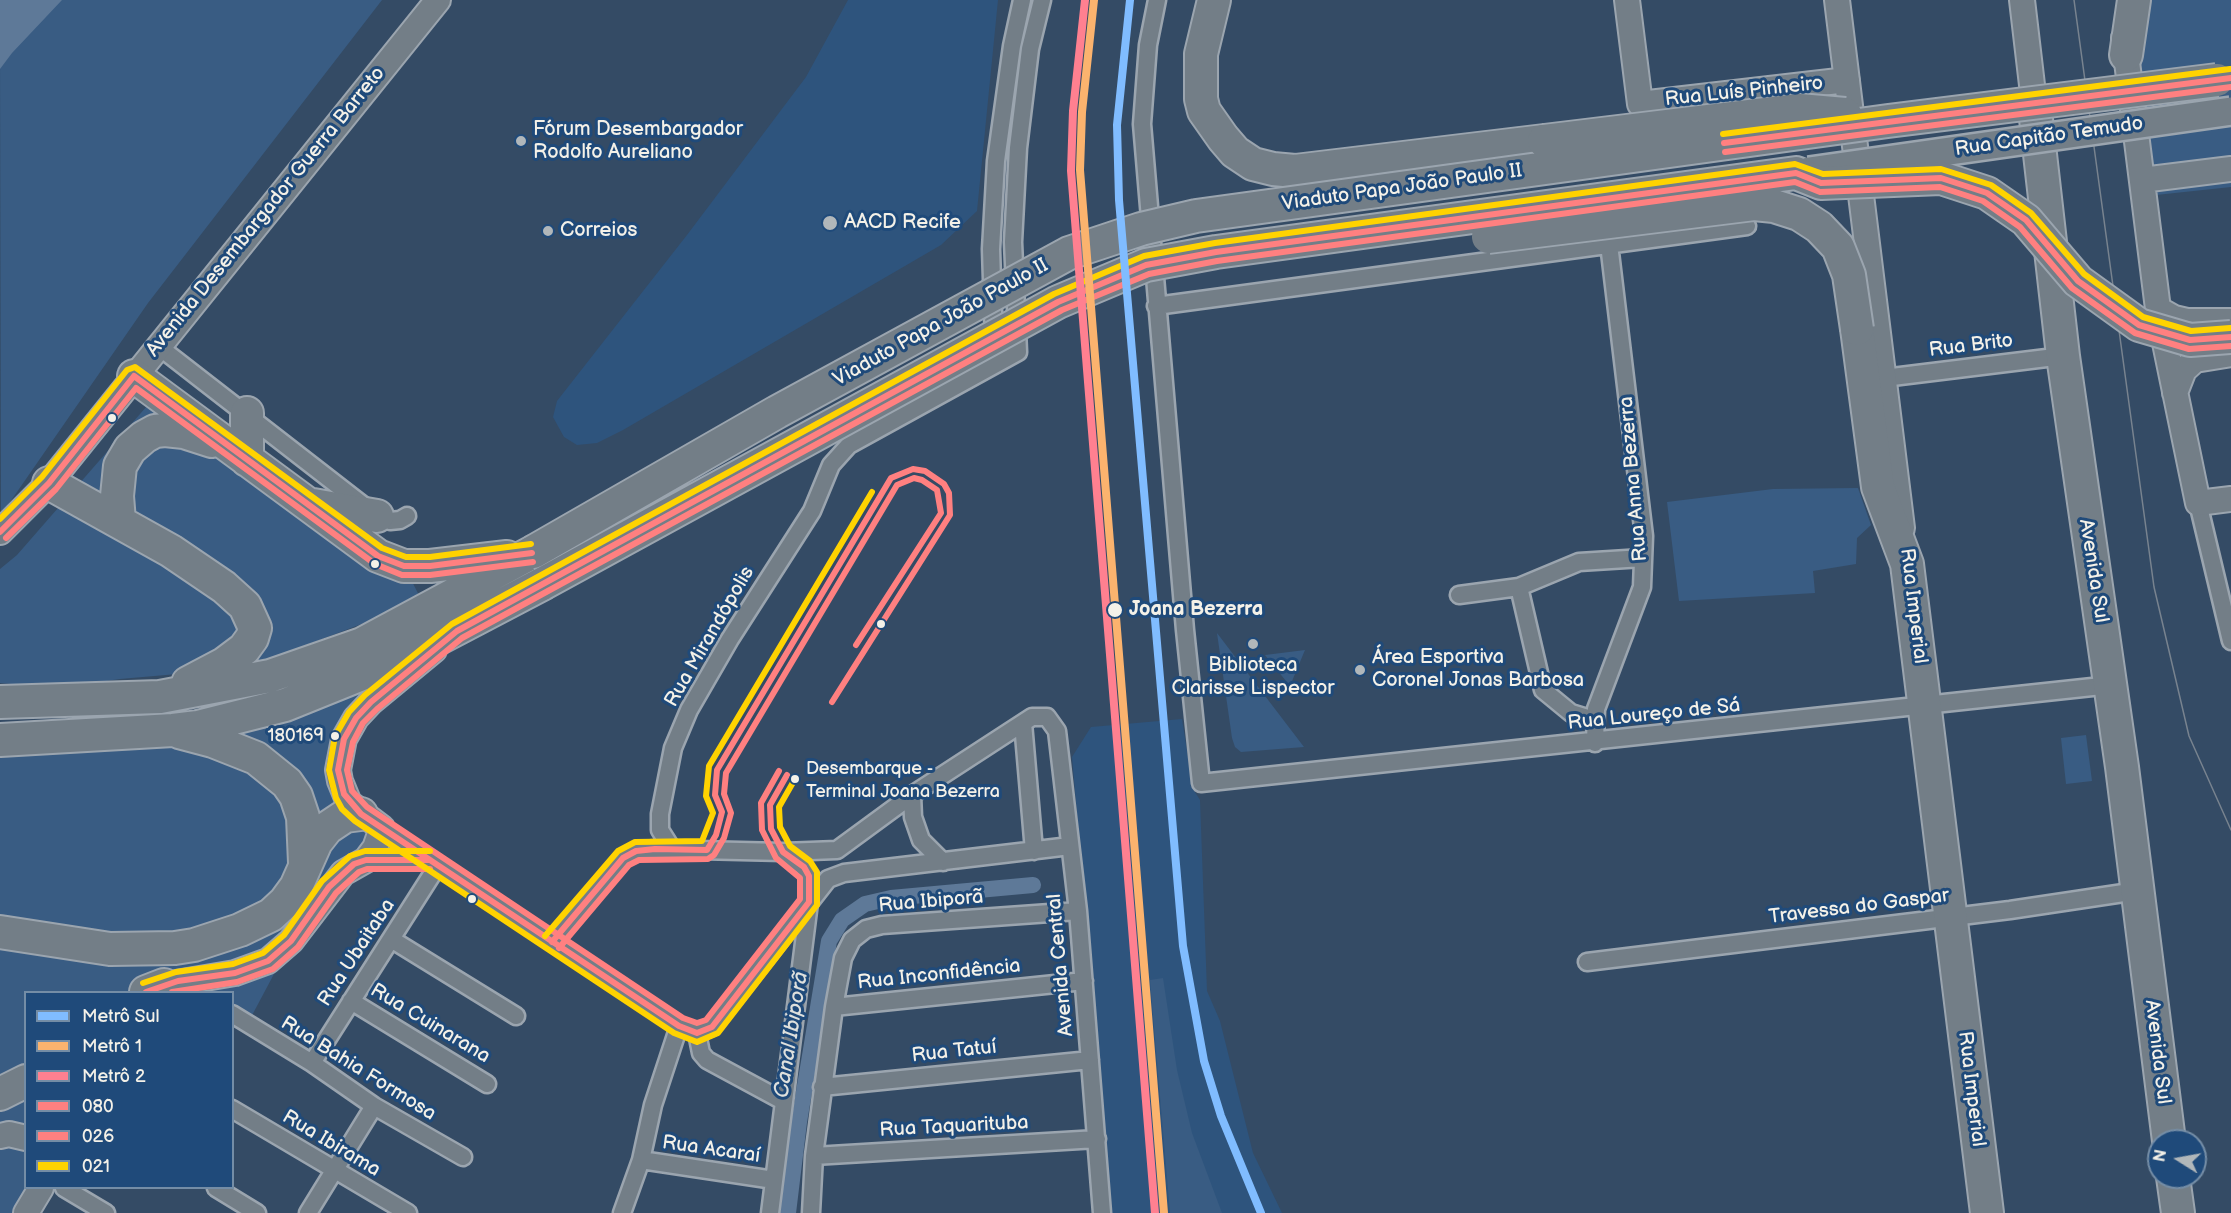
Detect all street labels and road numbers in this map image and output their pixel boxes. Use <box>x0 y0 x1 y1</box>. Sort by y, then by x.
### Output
street label: Avenida Desembargador Guerra Barreto <box>141 62 391 362</box>
street label: Rua Luís Pinheiro <box>1664 72 1824 112</box>
street label: Rua Capitão Temudo <box>1953 112 2145 162</box>
street label: Viaduto Papa João Paulo II <box>1281 159 1523 217</box>
street label: Viaduto Papa João Paulo II <box>829 254 1053 392</box>
street label: Rua Brito <box>1928 329 2014 363</box>
street label: Rua Anna Bezerra <box>1615 395 1653 563</box>
street label: Avenida Sul <box>2073 517 2113 625</box>
street label: Rua Imperial <box>1894 547 1932 665</box>
street label: Rua Mirandópolis <box>660 562 760 712</box>
street label: Rua Loureço de Sá <box>1566 694 1742 736</box>
street label: Travessa do Gaspar <box>1767 884 1951 930</box>
street label: Rua Ibiporã <box>877 885 985 919</box>
street label: Avenida Central <box>1043 893 1079 1037</box>
street label: Rua Ubaitaba <box>313 895 401 1011</box>
street label: Rua Inconfidência <box>856 954 1022 996</box>
street label: Rua Cuinarana <box>366 979 494 1069</box>
street label: Avenida Sul <box>2139 999 2175 1105</box>
street label: Rua Bahia Formosa <box>276 1012 440 1126</box>
street label: Rua Imperial <box>1952 1030 1990 1148</box>
street label: Rua Tatuí <box>910 1036 998 1068</box>
street label: Rua Ibirama <box>278 1105 384 1183</box>
street label: Rua Taquarituba <box>879 1111 1029 1143</box>
street label: Rua Acaraí <box>660 1131 762 1169</box>

